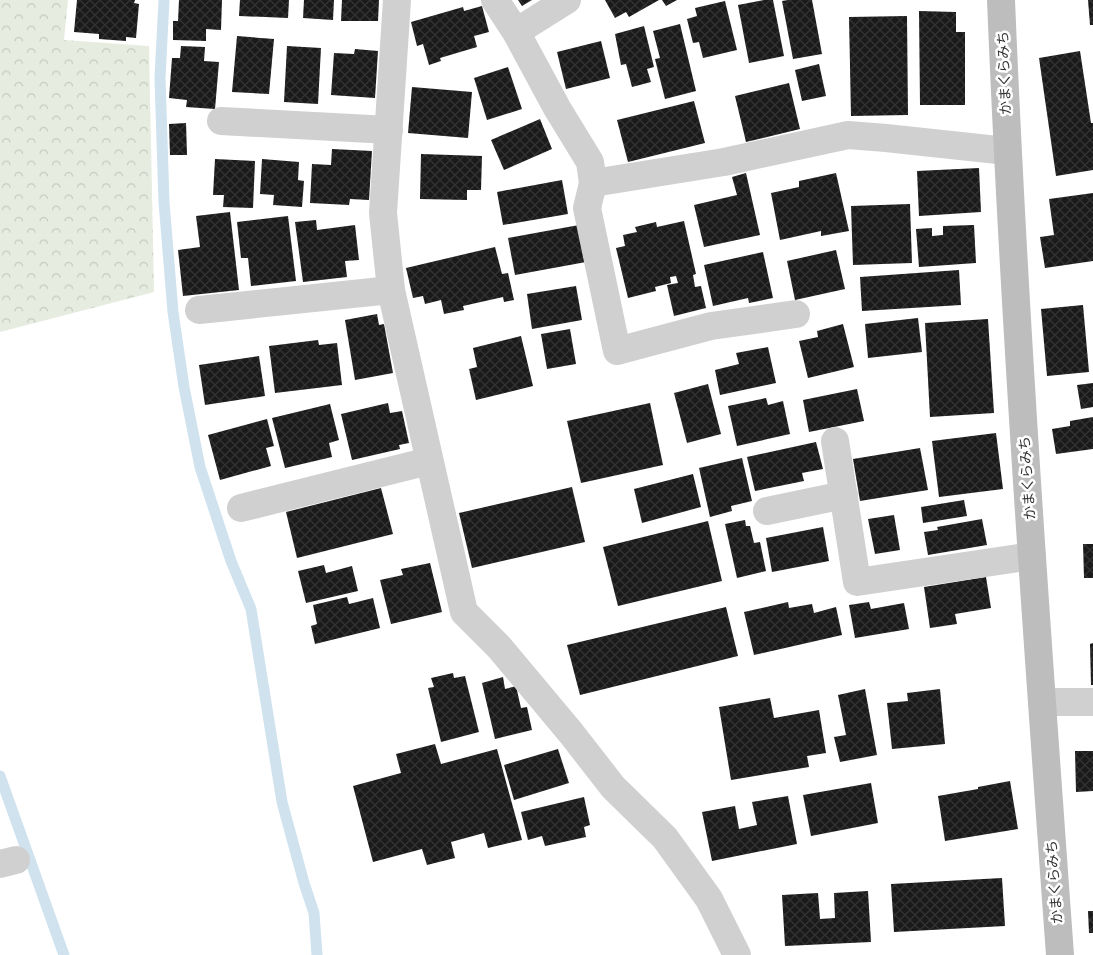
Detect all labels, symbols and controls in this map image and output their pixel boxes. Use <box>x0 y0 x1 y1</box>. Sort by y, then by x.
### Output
street label: かまくらみち <box>994 31 1014 115</box>
street label: かまくらみち <box>1015 435 1039 521</box>
street label: かまくらみち <box>1042 839 1066 925</box>

